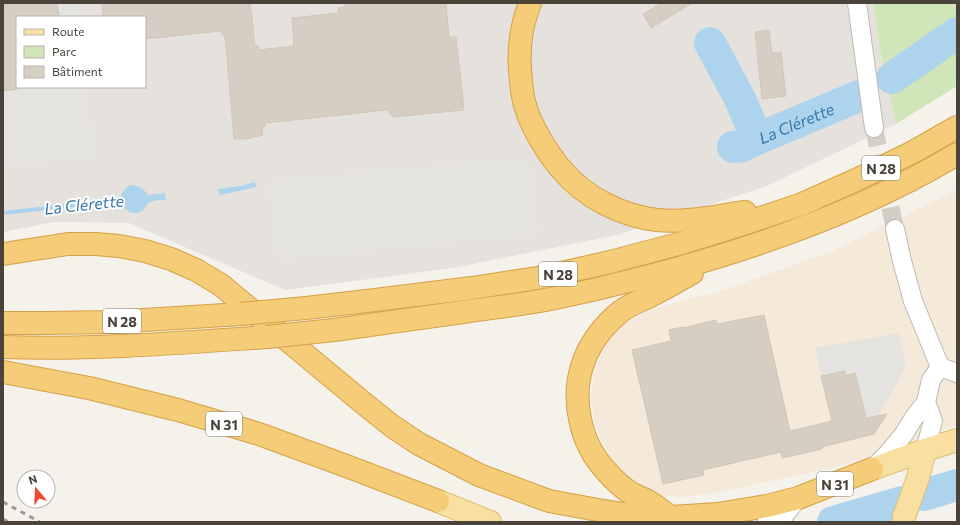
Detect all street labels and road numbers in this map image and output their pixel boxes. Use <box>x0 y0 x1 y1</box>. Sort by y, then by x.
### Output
road number: N 28 <box>862 156 900 180</box>
road number: N 28 <box>539 262 577 286</box>
road number: N 28 <box>103 309 141 333</box>
road number: N 31 <box>206 412 242 436</box>
road number: N 31 <box>817 472 853 496</box>

